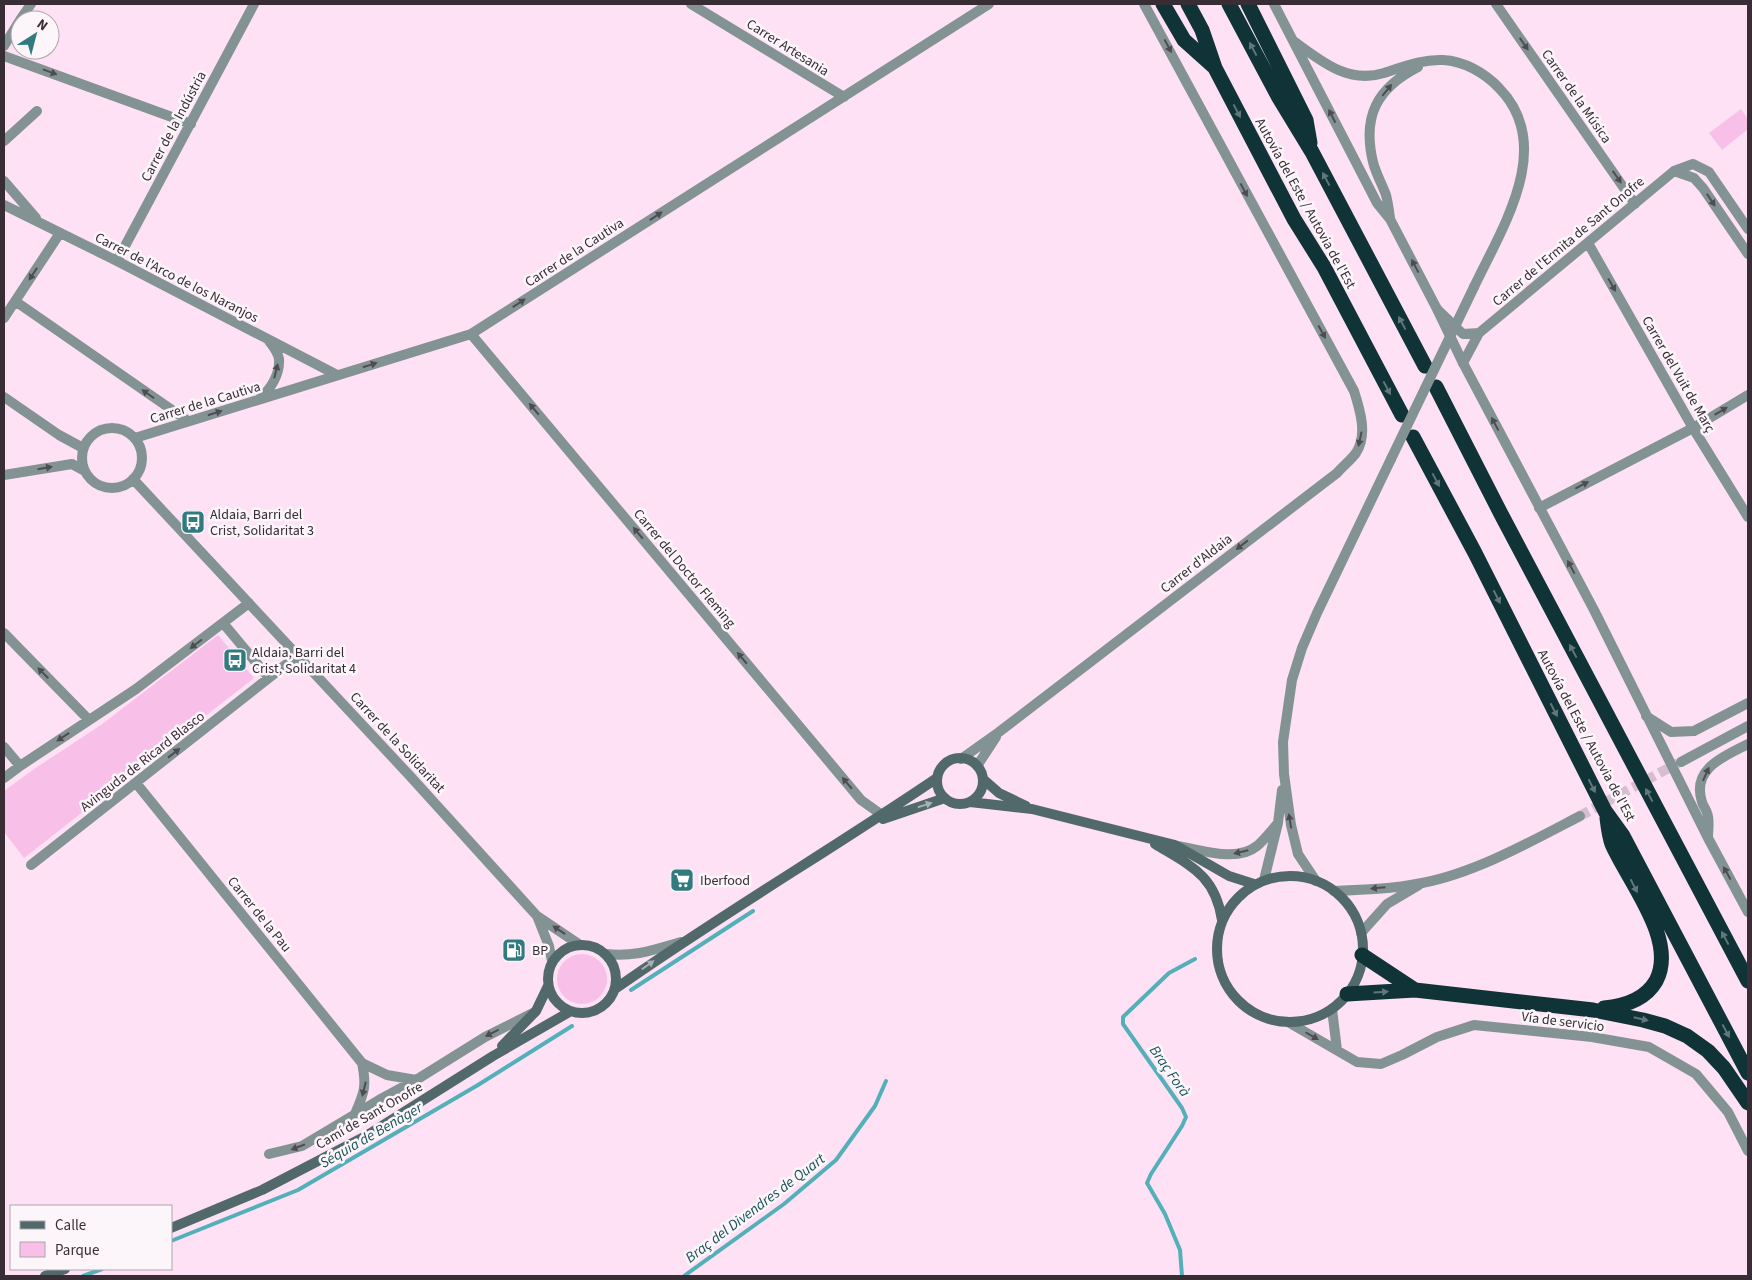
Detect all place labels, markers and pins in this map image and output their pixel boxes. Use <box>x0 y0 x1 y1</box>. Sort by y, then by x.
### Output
place label: Aldaia, Barri del Crist, Solidaritat 3 <box>210 505 314 541</box>
bus stop icon: Aldaia, Barri del Crist, Solidaritat 3 <box>180 509 206 535</box>
place label: Aldaia, Barri del Crist, Solidaritat 4 <box>252 643 356 679</box>
bus stop icon: Aldaia, Barri del Crist, Solidaritat 4 <box>222 647 248 673</box>
supermarket icon: Iberfood <box>669 867 695 893</box>
place label: Iberfood <box>700 871 750 891</box>
fuel station icon: BP <box>501 937 527 963</box>
place label: BP <box>532 941 548 961</box>

